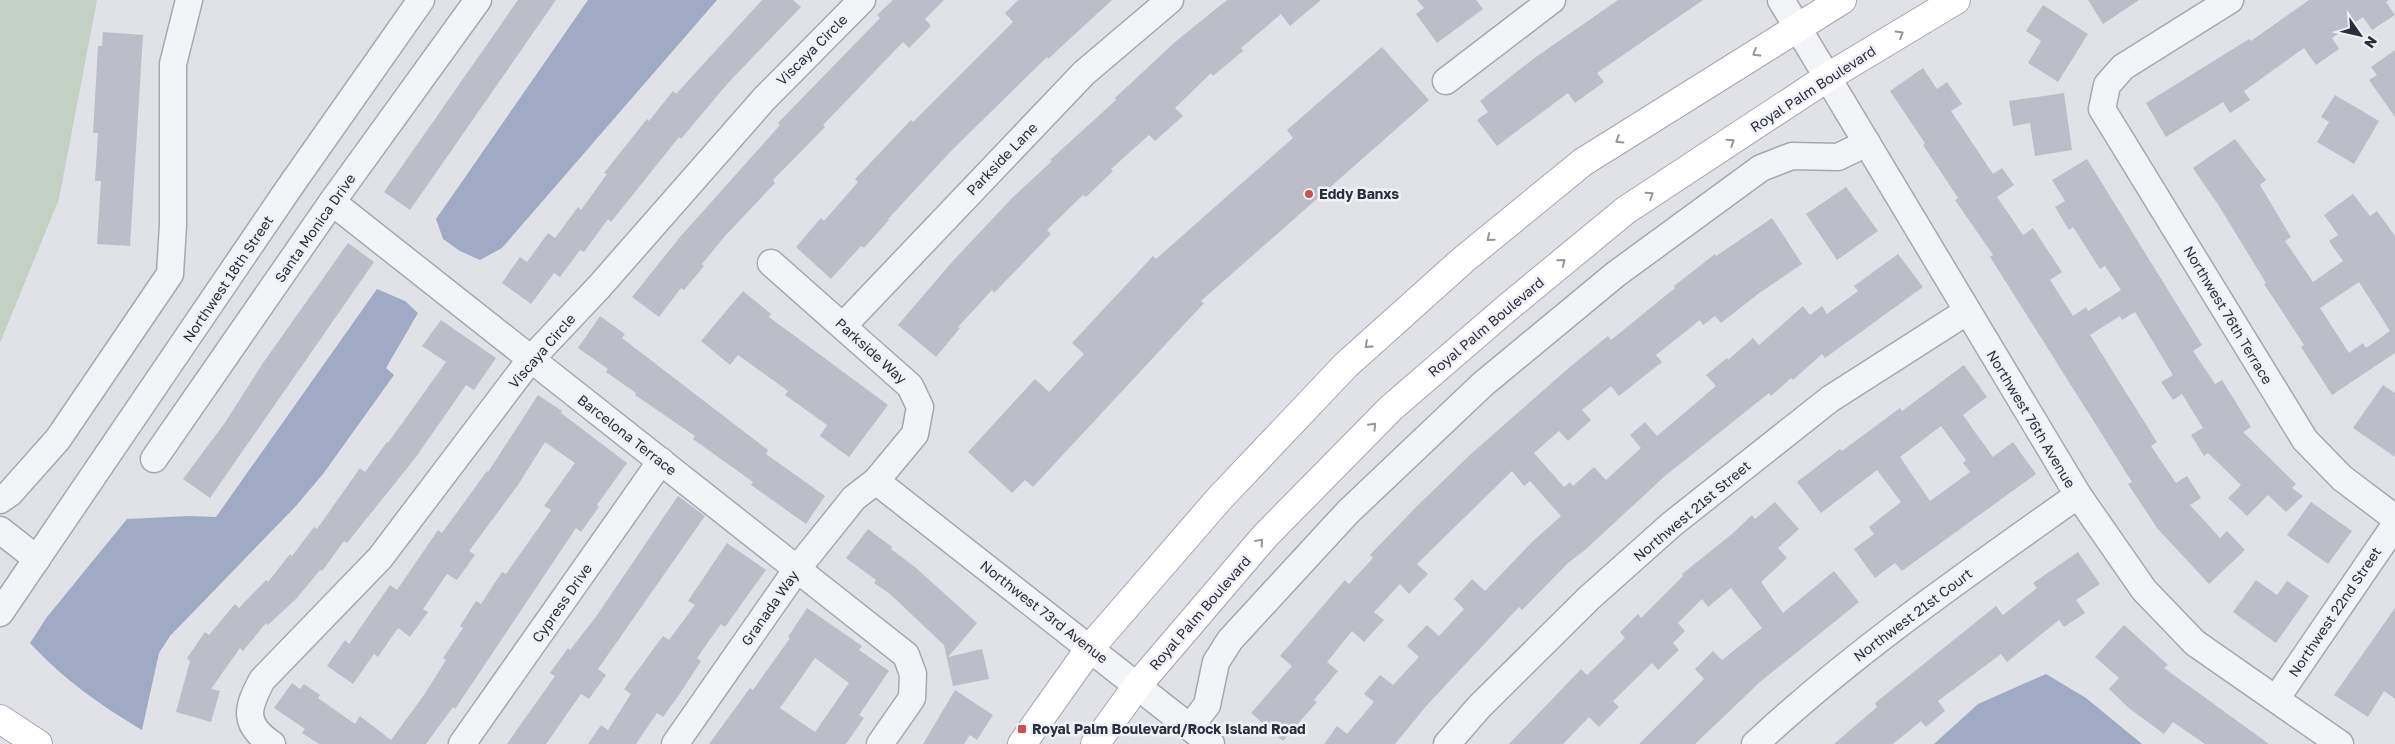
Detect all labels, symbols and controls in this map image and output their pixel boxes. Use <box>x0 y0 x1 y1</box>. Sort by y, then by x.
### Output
north arrow <box>2335 10 2385 60</box>
street label: Viscaya Circle <box>773 11 851 89</box>
one-way arrow <box>1894 31 1903 41</box>
text: N <box>2361 33 2381 52</box>
street label: Royal Palm Boulevard <box>1747 42 1879 135</box>
one-way arrow <box>1753 47 1762 56</box>
street label: Parkside Lane <box>963 119 1041 199</box>
one-way arrow <box>1615 133 1624 143</box>
one-way arrow <box>1726 138 1735 148</box>
street label: Santa Monica Drive <box>271 170 359 285</box>
place label: Eddy Banxs <box>1319 185 1399 202</box>
marker: Eddy Banxs <box>1303 188 1315 200</box>
one-way arrow <box>1645 191 1654 201</box>
street label: Northwest 18th Street <box>179 212 276 345</box>
one-way arrow <box>1487 233 1496 241</box>
street label: Northwest 76th Terrace <box>2180 243 2276 387</box>
one-way arrow <box>1556 260 1565 268</box>
street label: Royal Palm Boulevard <box>1424 273 1547 380</box>
street label: Viscaya Circle <box>505 310 579 391</box>
street label: Parkside Way <box>832 314 911 387</box>
one-way arrow <box>1364 340 1373 349</box>
street label: Northwest 76th Avenue <box>1984 347 2079 491</box>
street label: Barcelona Terrace <box>574 391 680 479</box>
one-way arrow <box>1368 423 1377 432</box>
street label: Northwest 21st Street <box>1630 457 1754 565</box>
one-way arrow <box>1255 539 1264 548</box>
street label: Northwest 22nd Street <box>2285 544 2384 680</box>
street label: Royal Palm Boulevard <box>1145 552 1254 673</box>
street label: Northwest 73rd Avenue <box>977 557 1111 667</box>
street label: Cypress Drive <box>528 560 595 645</box>
street label: Northwest 21st Court <box>1850 565 1975 665</box>
street label: Granada Way <box>737 567 802 649</box>
place label: Royal Palm Boulevard/Rock Island Road <box>1032 720 1306 737</box>
marker: Royal Palm Boulevard/Rock Island Road <box>1016 723 1028 735</box>

